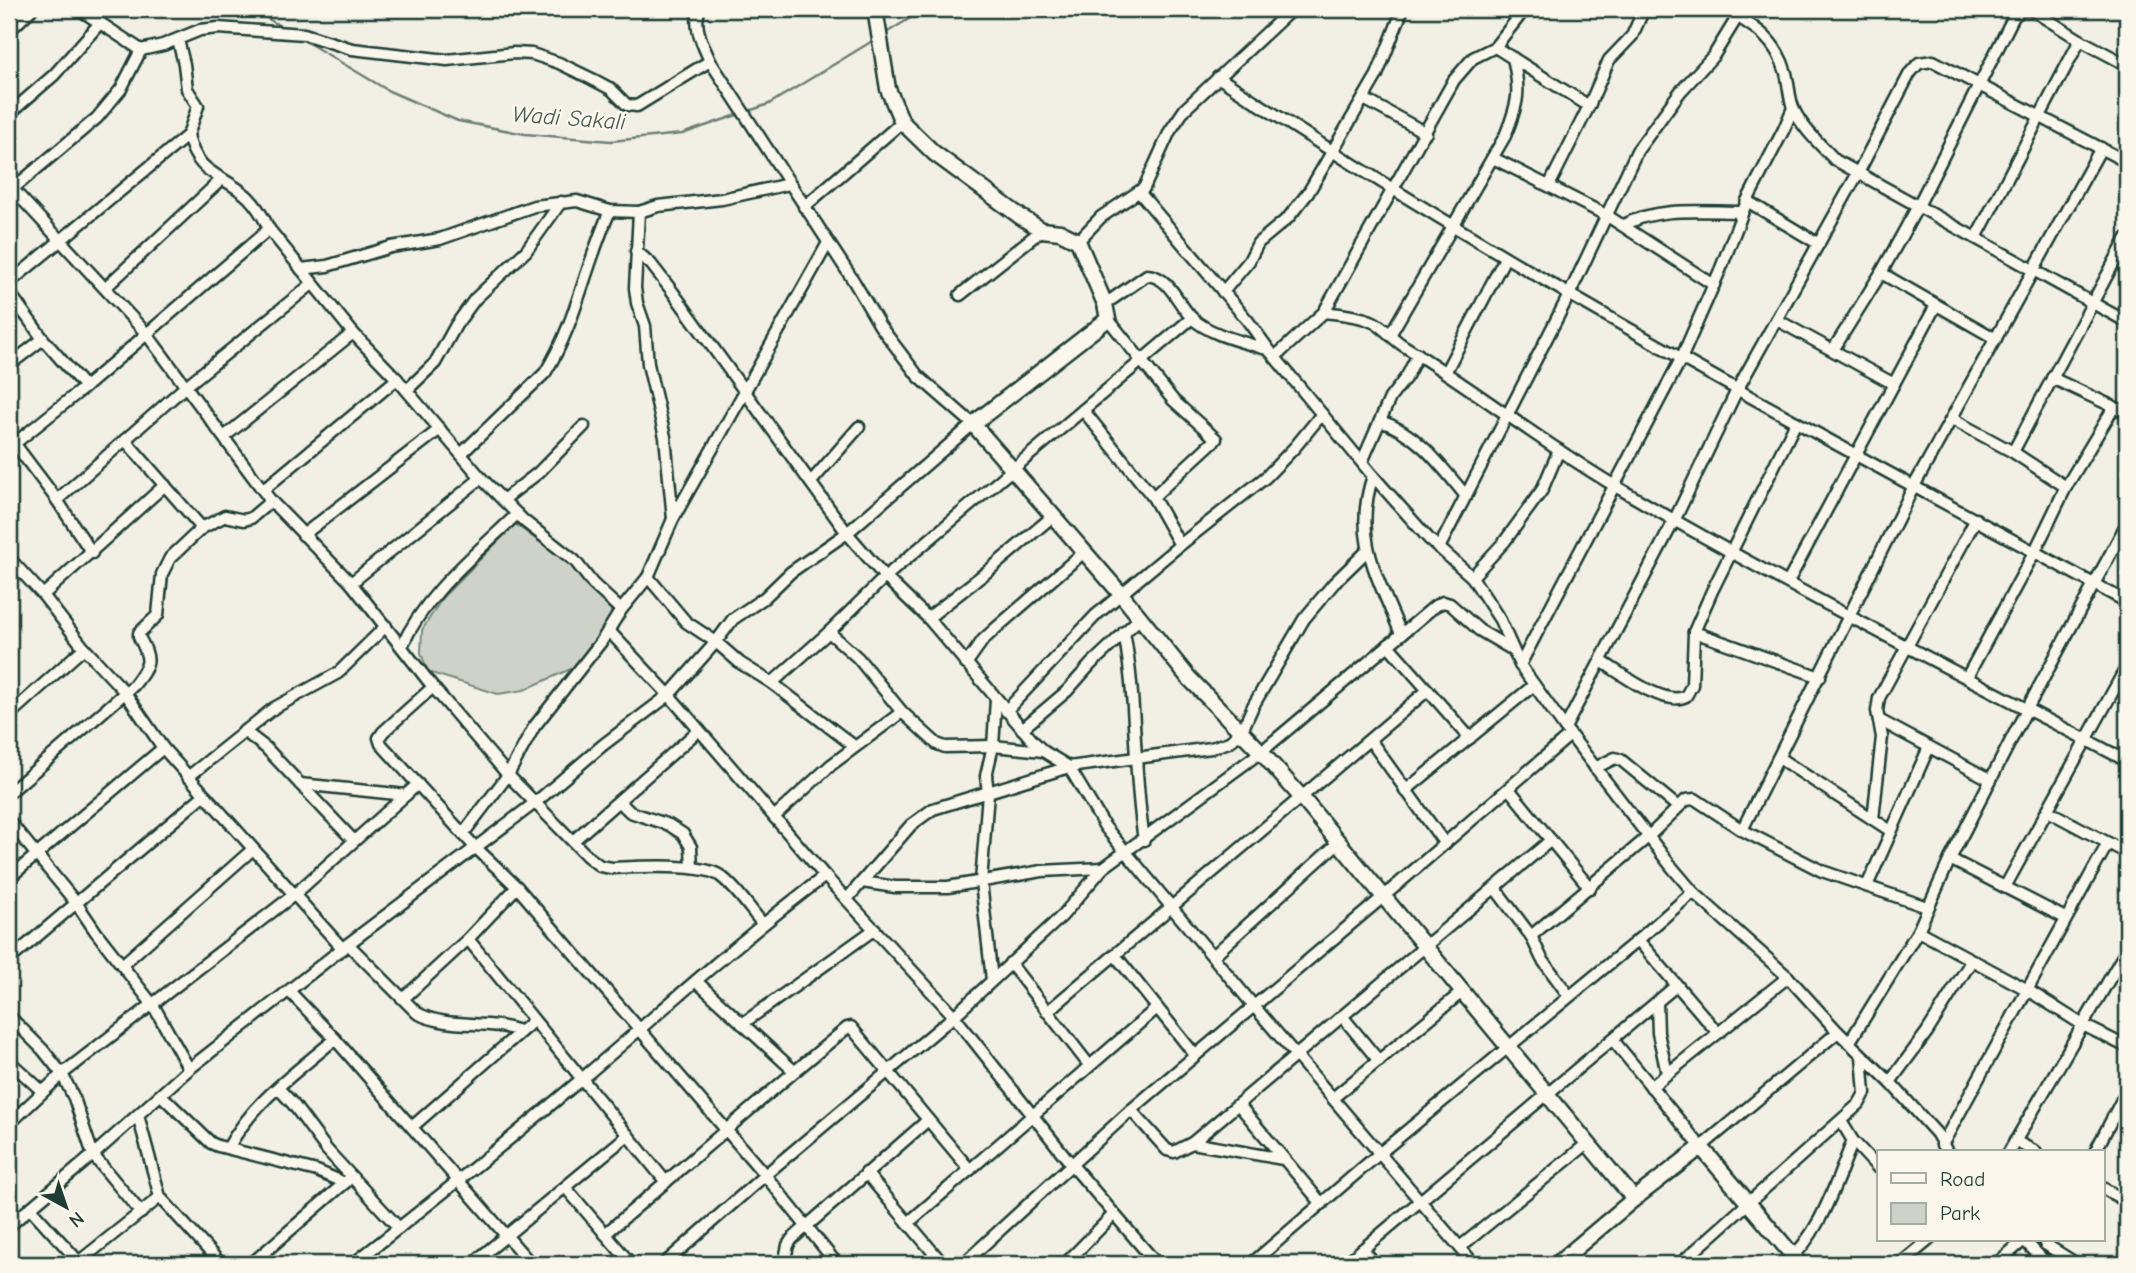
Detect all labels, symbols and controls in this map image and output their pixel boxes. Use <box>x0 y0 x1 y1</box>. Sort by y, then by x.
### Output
water label: Wadi Sakali <box>511 101 627 135</box>
legend <box>1877 1150 2104 1242</box>
text: Road <box>1940 1167 1985 1191</box>
north arrow <box>32 1172 102 1242</box>
text: Park <box>1940 1201 1980 1225</box>
text: N <box>64 1207 88 1232</box>

